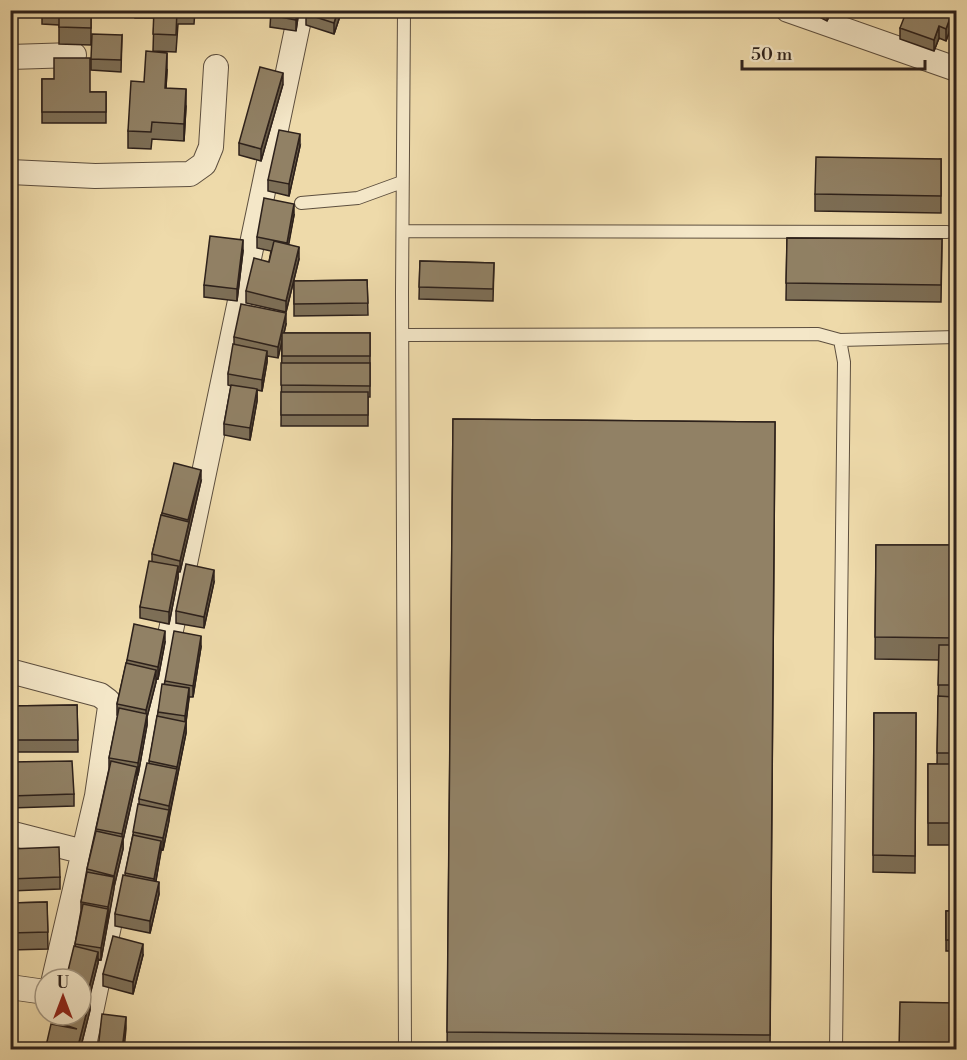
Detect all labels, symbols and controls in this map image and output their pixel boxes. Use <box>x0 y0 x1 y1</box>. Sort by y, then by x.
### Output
scale bar <box>742 33 925 71</box>
text: 50 m <box>751 43 793 66</box>
north arrow <box>33 967 93 1027</box>
text: U <box>57 973 70 993</box>

